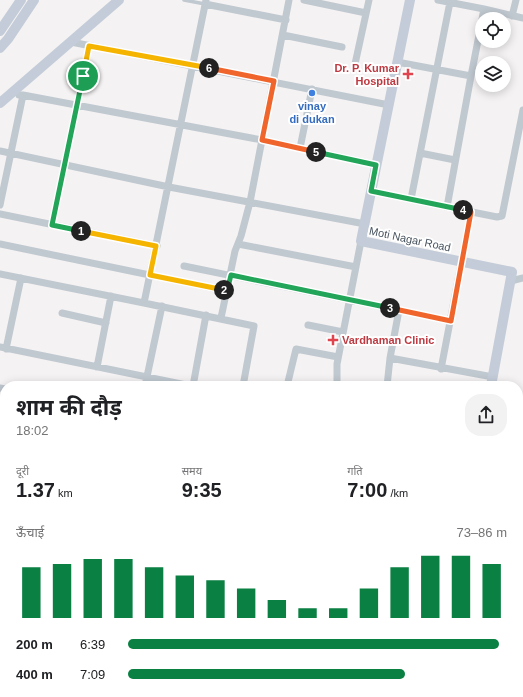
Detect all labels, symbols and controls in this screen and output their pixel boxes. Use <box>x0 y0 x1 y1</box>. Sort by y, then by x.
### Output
map controls <box>475 12 511 92</box>
button: locate <box>475 12 511 48</box>
button: layers <box>475 56 511 92</box>
pin: 6 <box>199 58 219 78</box>
pin <box>66 59 100 93</box>
text: 6 <box>206 62 212 74</box>
place label: Dr. P. Kumar Hospital <box>334 62 400 87</box>
icon: arrive <box>72 65 94 87</box>
marker: Dr. P. Kumar Hospital <box>402 68 414 80</box>
marker: vinay di dukan <box>307 88 317 98</box>
place label: vinay di dukan <box>289 100 335 125</box>
pin: 5 <box>306 142 326 162</box>
text: 5 <box>313 146 319 158</box>
pin: 4 <box>453 200 473 220</box>
text: 4 <box>460 204 466 216</box>
pin: 1 <box>71 221 91 241</box>
street label: Moti Nagar Road <box>368 224 452 254</box>
text: 1 <box>78 225 84 237</box>
pin: 2 <box>214 280 234 300</box>
text: 2 <box>221 284 227 296</box>
pin: 3 <box>380 298 400 318</box>
text: 3 <box>387 302 393 314</box>
marker: Vardhaman Clinic <box>327 334 339 346</box>
place label: Vardhaman Clinic <box>342 334 434 346</box>
button: share <box>465 394 507 436</box>
text: शाम की दौड़ <box>16 395 122 420</box>
text: 18:02 <box>16 423 49 438</box>
text: दूरी <box>16 465 29 477</box>
text: समय <box>182 465 202 477</box>
text: गति <box>347 465 363 477</box>
text: 1.37 <box>16 479 55 501</box>
text: 9:35 <box>182 479 222 501</box>
text: 7:00 <box>347 479 387 501</box>
text: km <box>55 487 73 499</box>
text: /km <box>387 487 408 499</box>
text: ऊँचाई <box>16 525 44 540</box>
text: 73–86 m <box>456 525 507 540</box>
text: 200 m <box>16 637 53 652</box>
text: 6:39 <box>80 637 105 652</box>
text: 400 m <box>16 667 53 682</box>
text: 7:09 <box>80 667 105 682</box>

